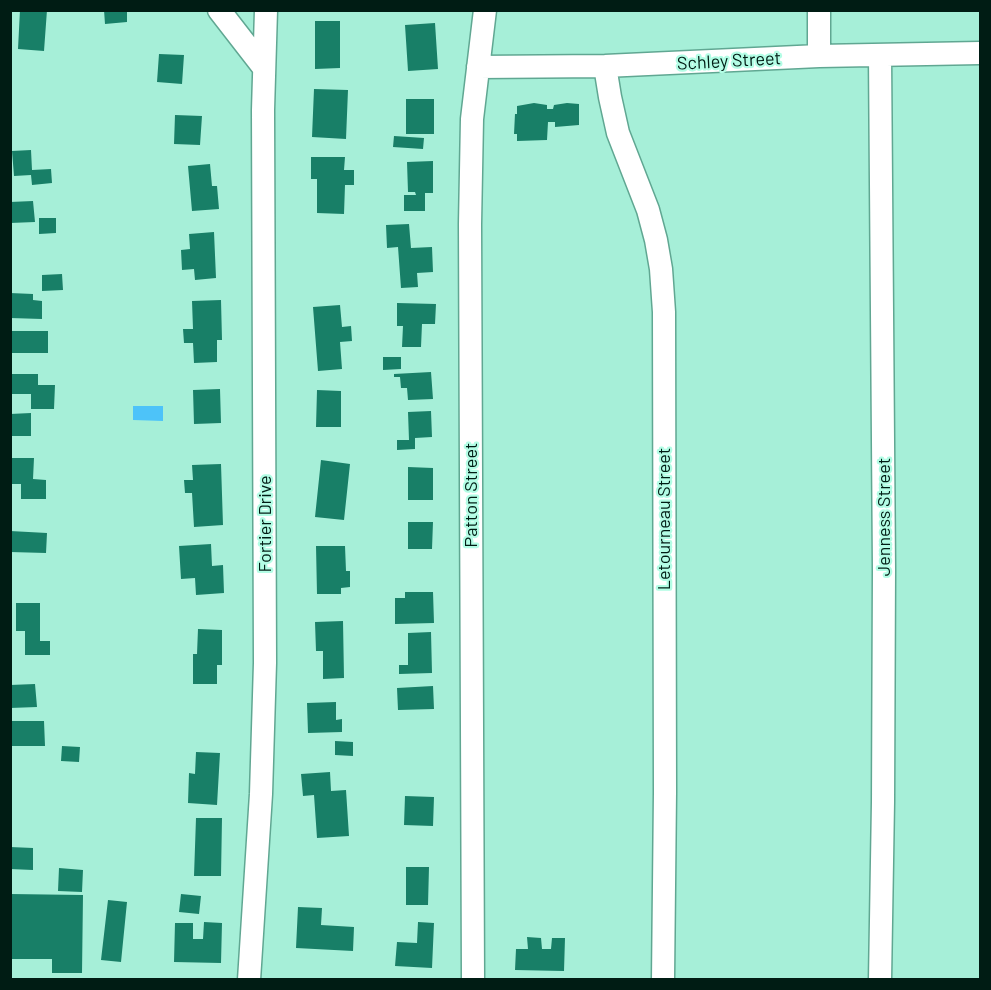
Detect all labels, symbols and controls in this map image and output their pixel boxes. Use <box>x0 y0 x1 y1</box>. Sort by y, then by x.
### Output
street label: Schley Street <box>676 47 782 75</box>
street label: Patton Street <box>460 443 482 547</box>
street label: Letourneau Street <box>653 448 675 590</box>
street label: Jenness Street <box>873 458 895 576</box>
street label: Fortier Drive <box>254 475 276 573</box>

